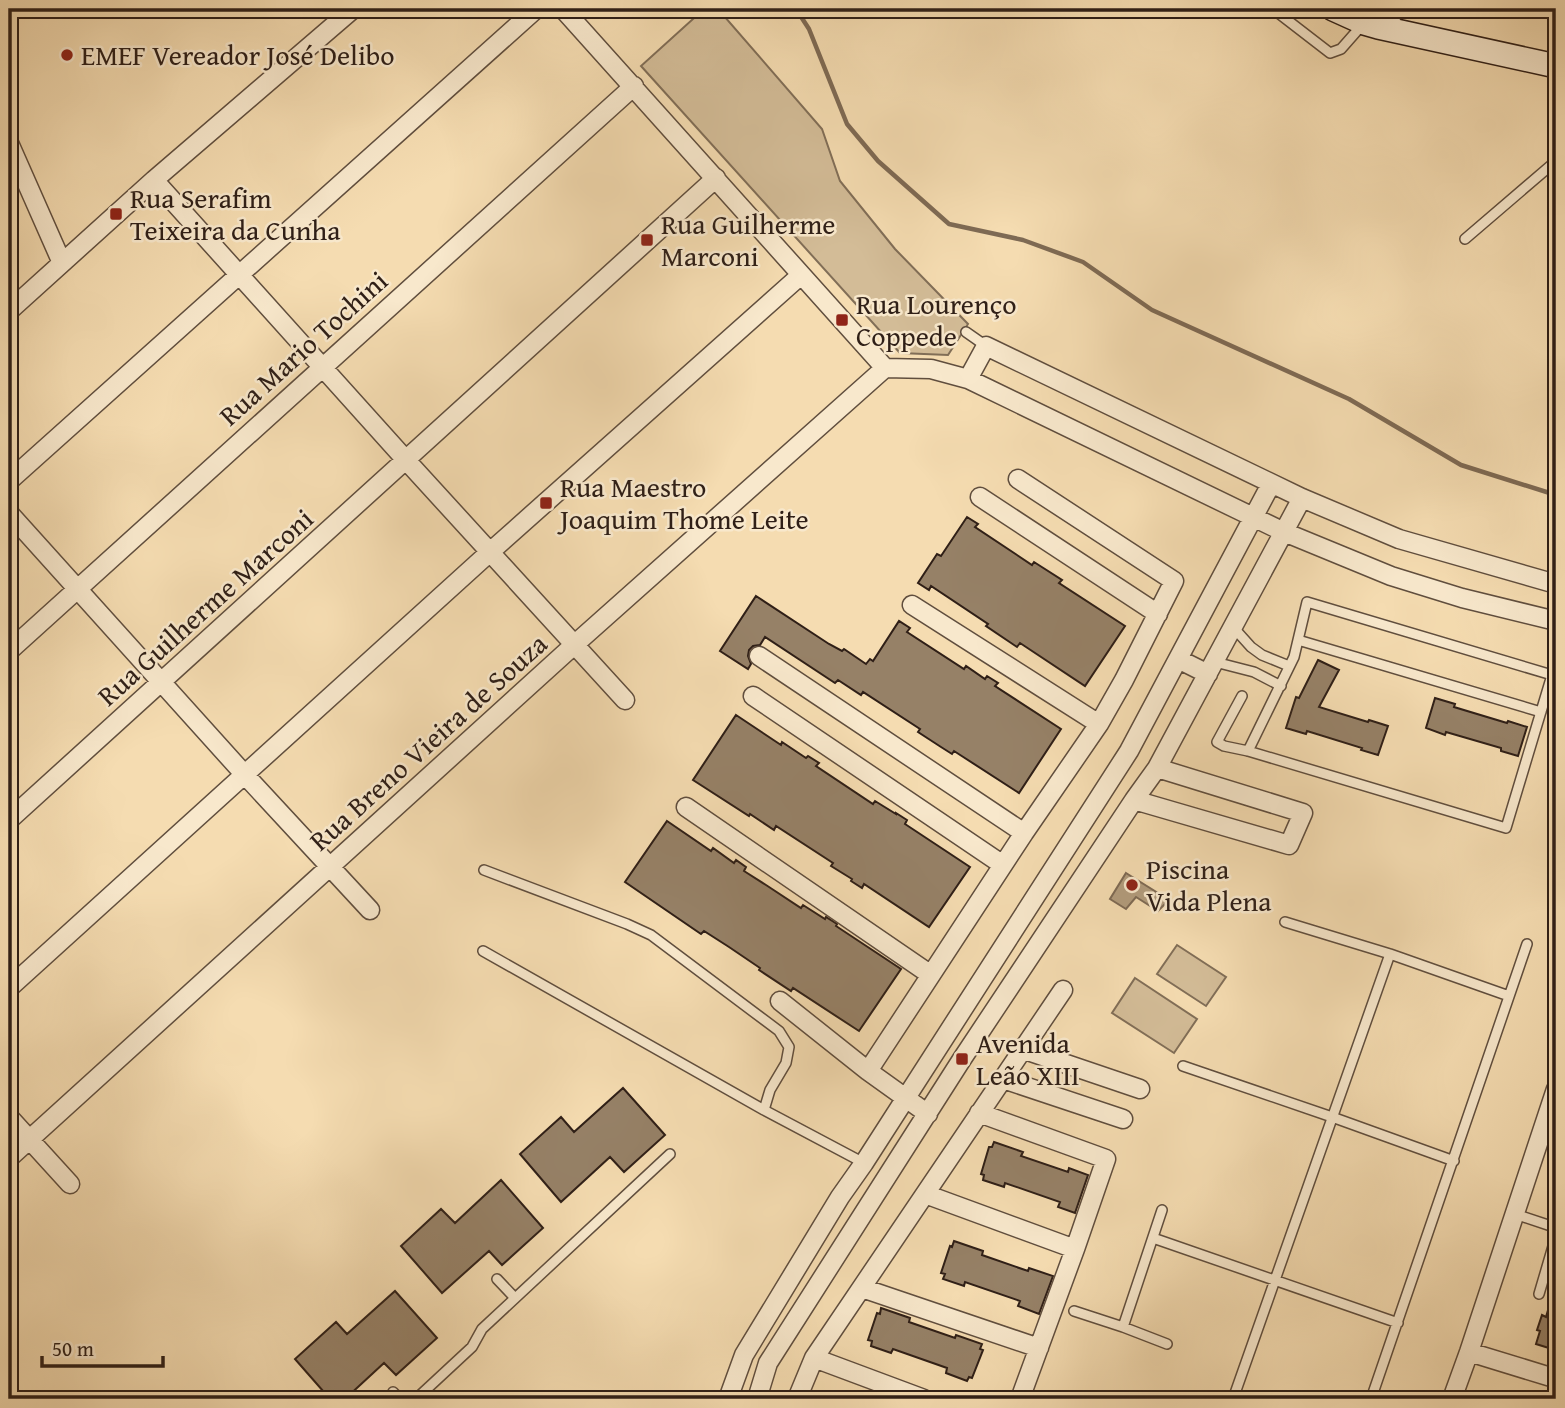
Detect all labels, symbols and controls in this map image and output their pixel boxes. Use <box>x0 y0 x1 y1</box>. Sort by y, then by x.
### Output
place label: EMEF Vereador José Delibo <box>81 34 395 75</box>
marker: EMEF Vereador José Delibo <box>59 47 75 63</box>
place label: Rua Serafim Teixeira da Cunha <box>130 177 341 250</box>
place label: Rua Guilherme Marconi <box>661 203 835 276</box>
marker: Rua Serafim Teixeira da Cunha <box>108 206 124 222</box>
marker: Rua Guilherme Marconi <box>639 232 655 248</box>
street label: Rua Mario Tochini <box>209 260 396 435</box>
place label: Rua Lourenço Coppede <box>856 283 1016 356</box>
marker: Rua Lourenço Coppede <box>834 312 850 328</box>
place label: Rua Maestro Joaquim Thome Leite <box>557 466 809 539</box>
marker: Rua Maestro Joaquim Thome Leite <box>538 495 554 511</box>
street label: Rua Guilherme Marconi <box>88 498 322 715</box>
street label: Rua Breno Vieira de Souza <box>300 623 556 860</box>
place label: Piscina Vida Plena <box>1146 848 1272 921</box>
marker: Piscina Vida Plena <box>1124 877 1140 893</box>
place label: Avenida Leão XIII <box>976 1022 1080 1095</box>
marker: Avenida Leão XIII <box>954 1051 970 1067</box>
scale bar <box>42 1324 163 1368</box>
text: 50 m <box>52 1333 94 1364</box>

